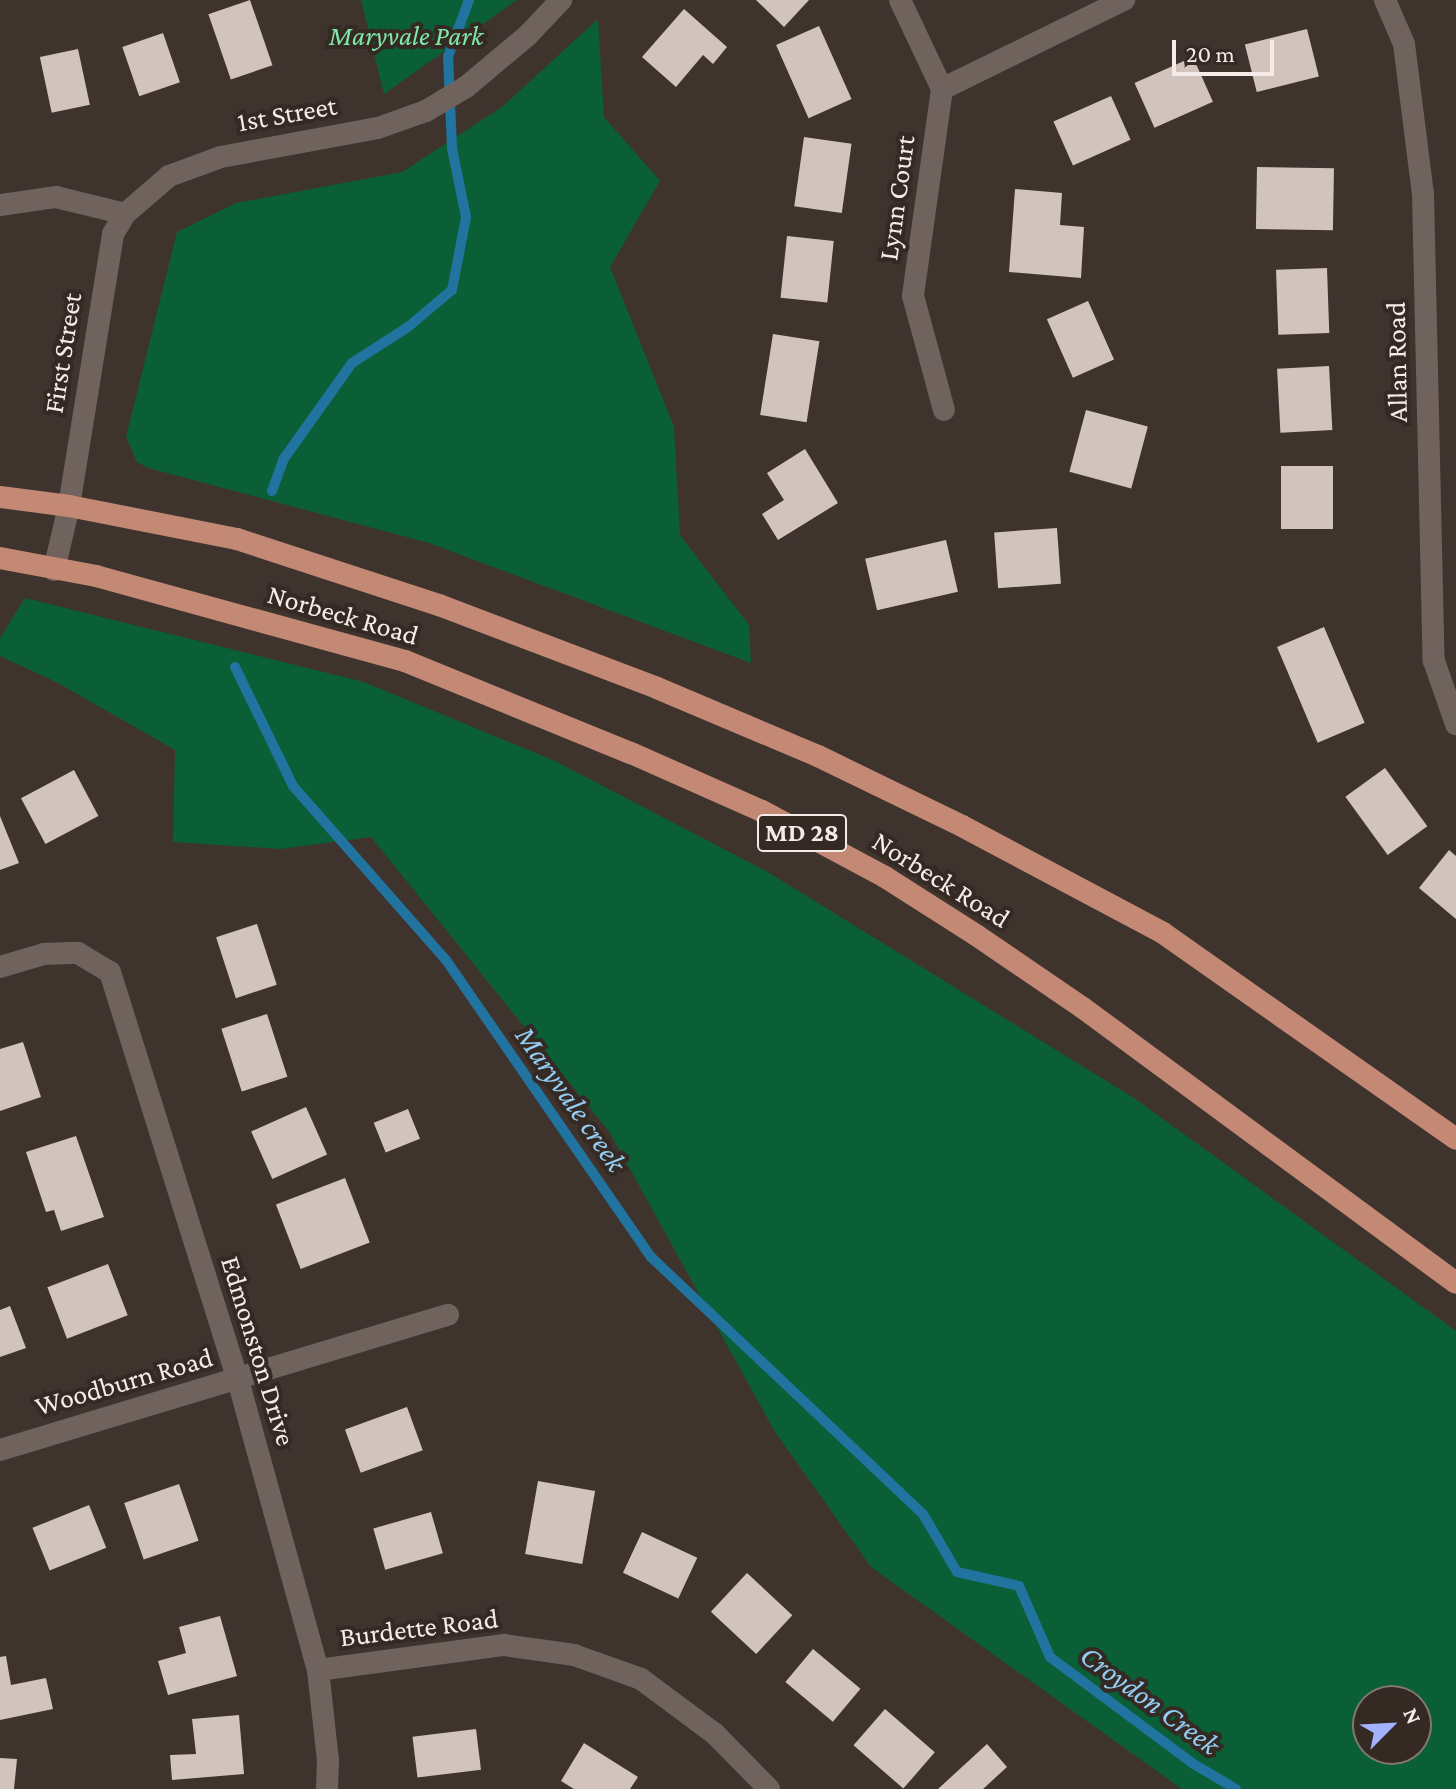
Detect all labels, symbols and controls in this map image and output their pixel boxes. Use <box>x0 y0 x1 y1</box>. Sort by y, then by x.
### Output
park label: Maryvale Park <box>329 19 483 53</box>
scale bar <box>1176 24 1278 74</box>
text: 20 m <box>1186 40 1235 67</box>
street label: 1st Street <box>235 89 339 139</box>
street label: Lynn Court <box>872 133 922 263</box>
street label: First Street <box>37 290 89 416</box>
street label: Allan Road <box>1379 301 1415 423</box>
street label: Norbeck Road <box>264 577 422 653</box>
road number: MD 28 <box>756 811 848 855</box>
street label: Norbeck Road <box>866 825 1016 935</box>
water label: Maryvale creek <box>508 1019 634 1179</box>
street label: Edmonston Drive <box>213 1252 303 1450</box>
street label: Woodburn Road <box>31 1341 217 1423</box>
street label: Burdette Road <box>338 1602 500 1654</box>
water label: Croydon Creek <box>1073 1637 1227 1763</box>
north arrow <box>1352 1685 1432 1765</box>
text: N <box>1398 1704 1427 1728</box>

